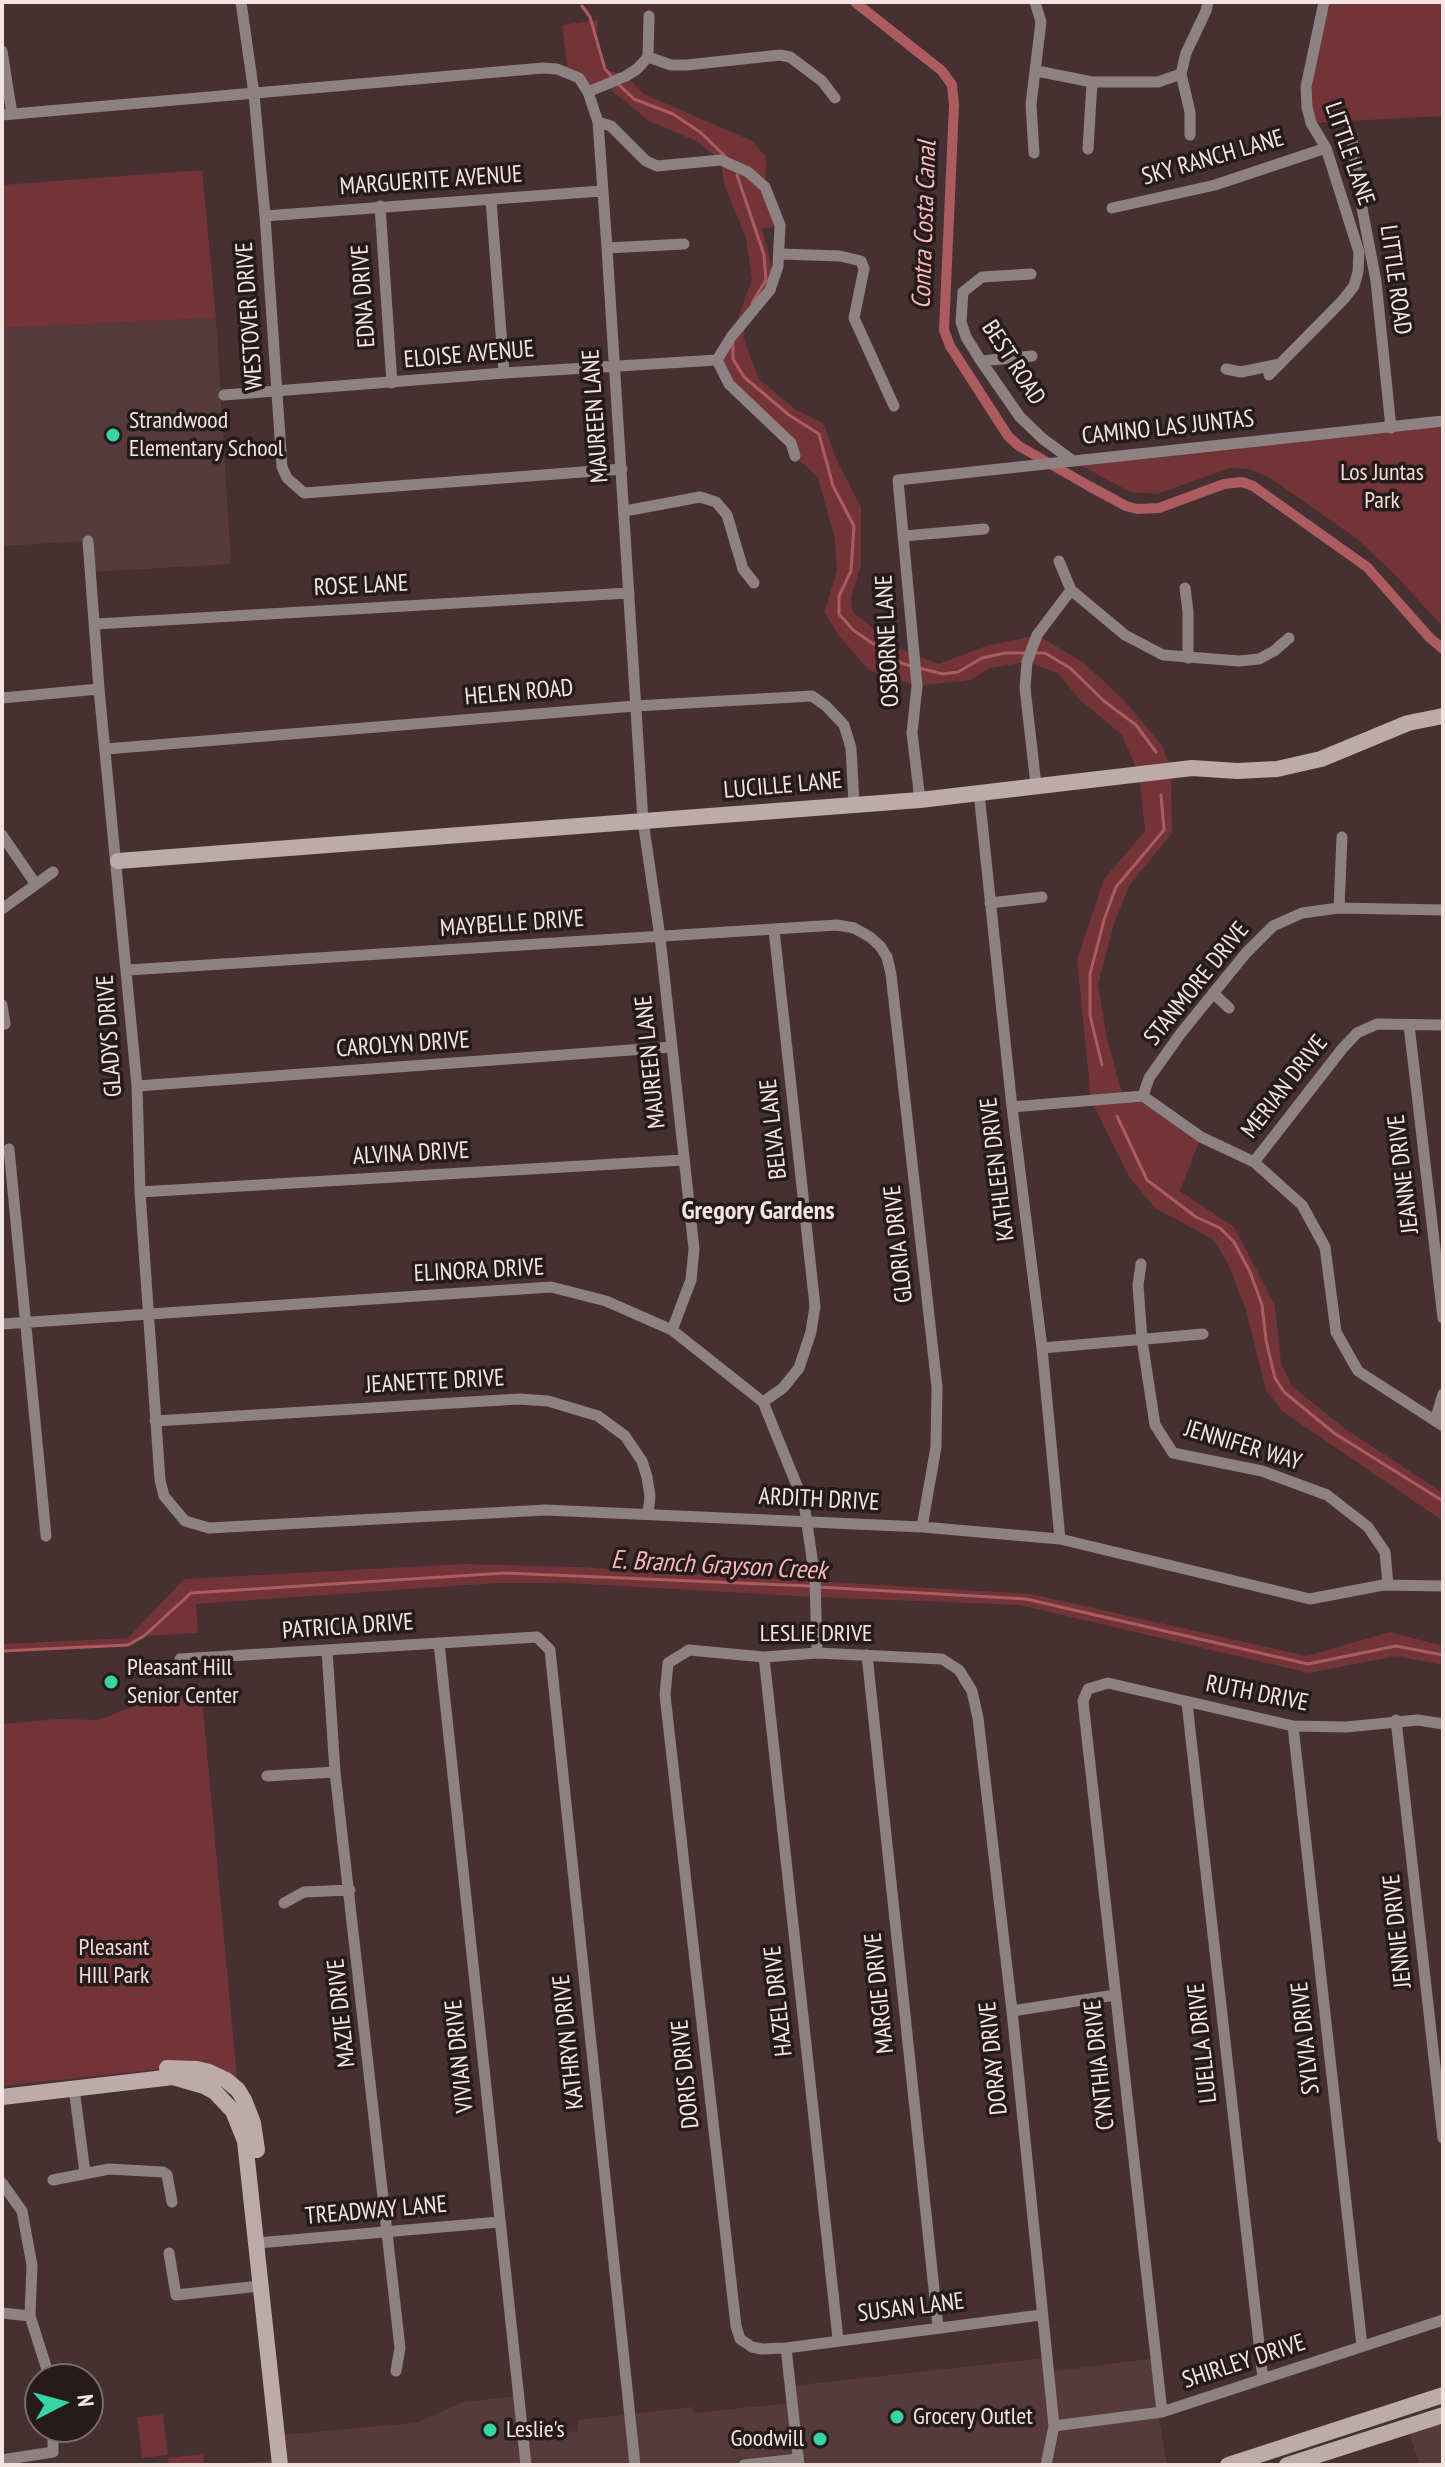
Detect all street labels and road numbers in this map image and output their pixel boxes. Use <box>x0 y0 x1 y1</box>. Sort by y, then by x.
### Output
street label: LITTLE LANE <box>1318 98 1380 210</box>
street label: SKY RANCH LANE <box>1139 124 1287 192</box>
street label: MARGUERITE AVENUE <box>339 160 523 202</box>
street label: LITTLE ROAD <box>1373 223 1417 337</box>
street label: WESTOVER DRIVE <box>230 241 270 391</box>
street label: EDNA DRIVE <box>346 243 382 349</box>
street label: BEST ROAD <box>975 315 1051 411</box>
street label: ELOISE AVENUE <box>403 335 535 375</box>
street label: MAUREEN LANE <box>577 348 615 484</box>
street label: CAMINO LAS JUNTAS <box>1081 405 1255 451</box>
street label: ROSE LANE <box>313 569 409 603</box>
street label: OSBORNE LANE <box>870 574 906 708</box>
street label: HELEN ROAD <box>464 674 574 712</box>
street label: LUCILLE LANE <box>722 766 844 806</box>
street label: MAYBELLE DRIVE <box>439 905 585 943</box>
street label: STANMORE DRIVE <box>1138 916 1256 1052</box>
street label: GLADYS DRIVE <box>91 974 129 1098</box>
street label: MAUREEN LANE <box>630 994 672 1130</box>
street label: CAROLYN DRIVE <box>335 1026 471 1064</box>
street label: MERIAN DRIVE <box>1236 1030 1334 1144</box>
street label: BELVA LANE <box>754 1077 794 1181</box>
street label: KATHLEEN DRIVE <box>975 1096 1021 1242</box>
street label: JEANNE DRIVE <box>1382 1113 1426 1235</box>
street label: ALVINA DRIVE <box>352 1137 470 1171</box>
street label: GLORIA DRIVE <box>878 1184 920 1304</box>
street label: ELINORA DRIVE <box>413 1253 545 1289</box>
street label: JEANETTE DRIVE <box>365 1364 505 1400</box>
street label: JENNIFER WAY <box>1181 1415 1305 1477</box>
street label: ARDITH DRIVE <box>758 1482 880 1518</box>
street label: PATRICIA DRIVE <box>281 1608 415 1646</box>
street label: LESLIE DRIVE <box>760 1620 872 1648</box>
street label: RUTH DRIVE <box>1203 1670 1311 1718</box>
street label: JENNIE DRIVE <box>1378 1873 1418 1989</box>
street label: MARGIE DRIVE <box>859 1931 901 2055</box>
street label: HAZEL DRIVE <box>759 1944 799 2058</box>
street label: MAZIE DRIVE <box>322 1957 362 2069</box>
street label: KATHRYN DRIVE <box>548 1973 590 2111</box>
street label: SYLVIA DRIVE <box>1286 1980 1326 2096</box>
street label: LUELLA DRIVE <box>1182 1982 1224 2104</box>
street label: VIVIAN DRIVE <box>440 1998 480 2114</box>
street label: CYNTHIA DRIVE <box>1079 1998 1121 2132</box>
street label: DORAY DRIVE <box>974 2000 1014 2116</box>
street label: DORIS DRIVE <box>666 2018 706 2130</box>
street label: TREADWAY LANE <box>304 2190 448 2232</box>
street label: SUSAN LANE <box>856 2287 966 2329</box>
street label: SHIRLEY DRIVE <box>1179 2329 1309 2395</box>

